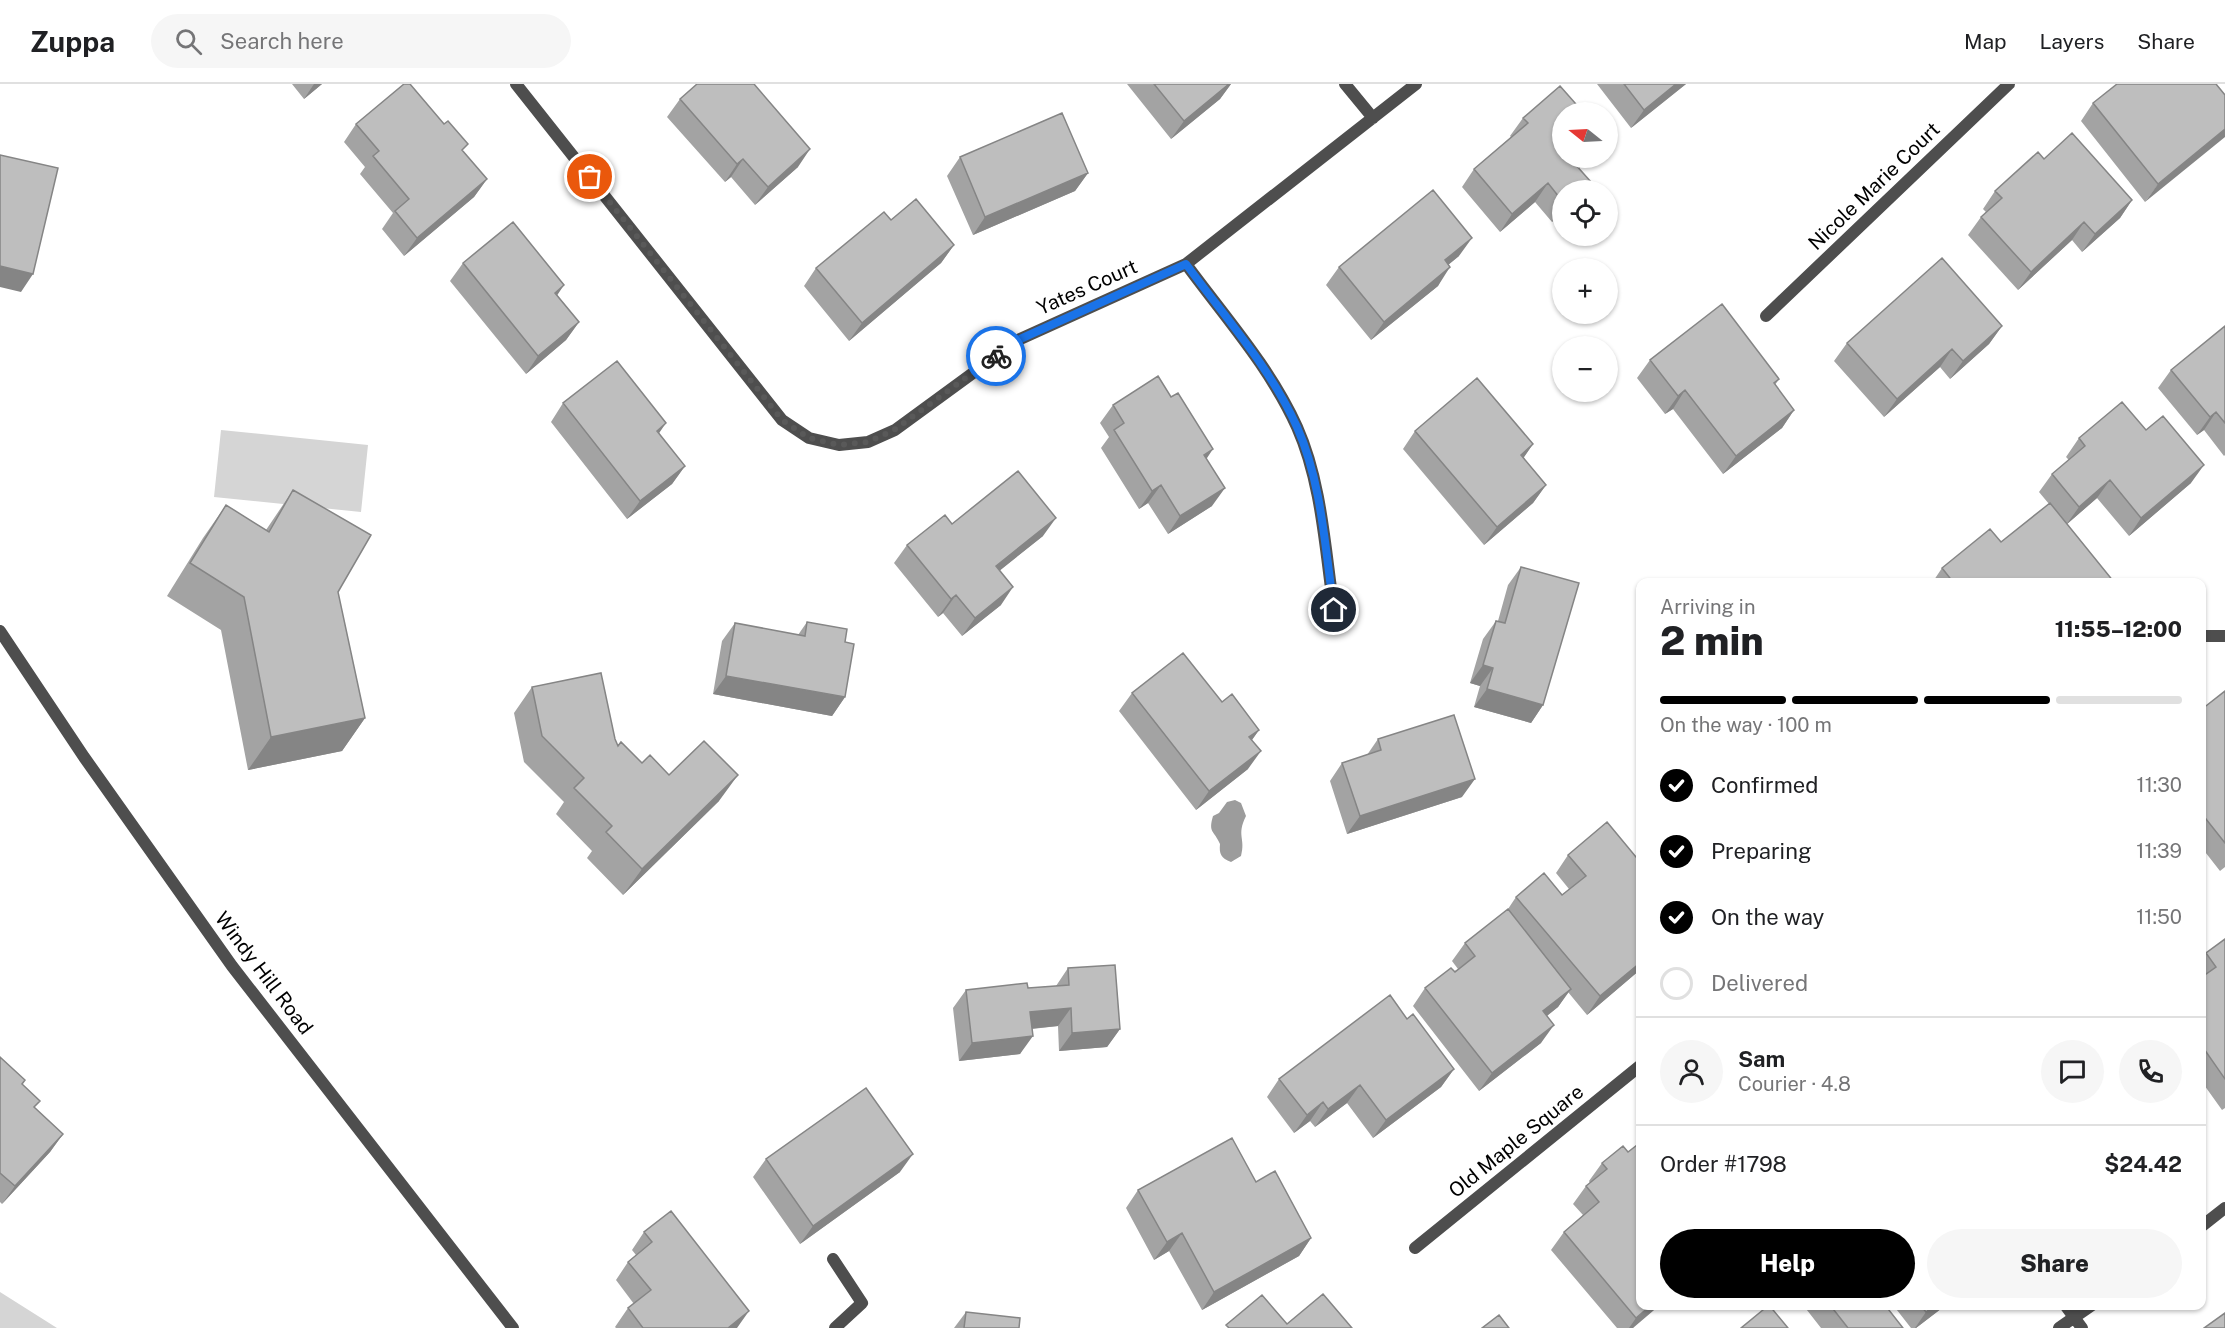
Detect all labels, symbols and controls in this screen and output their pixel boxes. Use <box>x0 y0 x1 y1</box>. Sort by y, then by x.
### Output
search box <box>151 14 571 68</box>
text: Zuppa <box>30 25 115 58</box>
icon: search <box>172 25 205 58</box>
text: Search here <box>220 28 344 54</box>
text: Map <box>1964 29 2007 54</box>
text: Layers <box>2040 29 2104 54</box>
text: Share <box>2137 29 2195 54</box>
north arrow <box>1552 102 1618 168</box>
map controls <box>1552 102 1618 402</box>
street label: Nicole Marie Court <box>1803 117 1945 255</box>
pin <box>564 151 615 202</box>
icon: bag <box>573 160 606 193</box>
button: locate <box>1552 180 1618 246</box>
street label: Yates Court <box>1033 254 1141 320</box>
button: + <box>1552 258 1618 324</box>
courier <box>966 326 1026 386</box>
button: − <box>1552 336 1618 402</box>
icon: bike <box>980 340 1013 373</box>
pin <box>1308 584 1359 635</box>
icon: home <box>1317 593 1350 626</box>
text: Arriving in <box>1660 595 1755 619</box>
text: 11:55–12:00 <box>2055 616 2182 642</box>
text: 2 min <box>1660 618 1764 664</box>
text: On the way · 100 m <box>1660 713 1832 737</box>
icon: check <box>1660 769 1693 802</box>
text: Confirmed <box>1711 772 1818 798</box>
text: 11:30 <box>2137 773 2182 797</box>
icon: check <box>1660 835 1693 868</box>
text: Preparing <box>1711 838 1812 864</box>
text: 11:39 <box>2136 839 2182 863</box>
icon: check <box>1660 901 1693 934</box>
text: On the way <box>1711 904 1824 930</box>
text: 11:50 <box>2136 905 2182 929</box>
street label: Windy Hill Road <box>210 907 318 1039</box>
text: Delivered <box>1711 970 1808 996</box>
button: person <box>1660 1040 1723 1103</box>
button: chat <box>2041 1040 2104 1103</box>
button: phone <box>2119 1040 2182 1103</box>
text: Sam <box>1738 1046 1785 1072</box>
text: Courier · 4.8 <box>1738 1072 1851 1096</box>
street label: Old Maple Square <box>1444 1079 1588 1203</box>
text: Order #1798 <box>1660 1151 1787 1177</box>
text: $24.42 <box>2104 1151 2182 1177</box>
button: Help <box>1660 1229 1915 1298</box>
button: Share <box>1927 1229 2182 1298</box>

